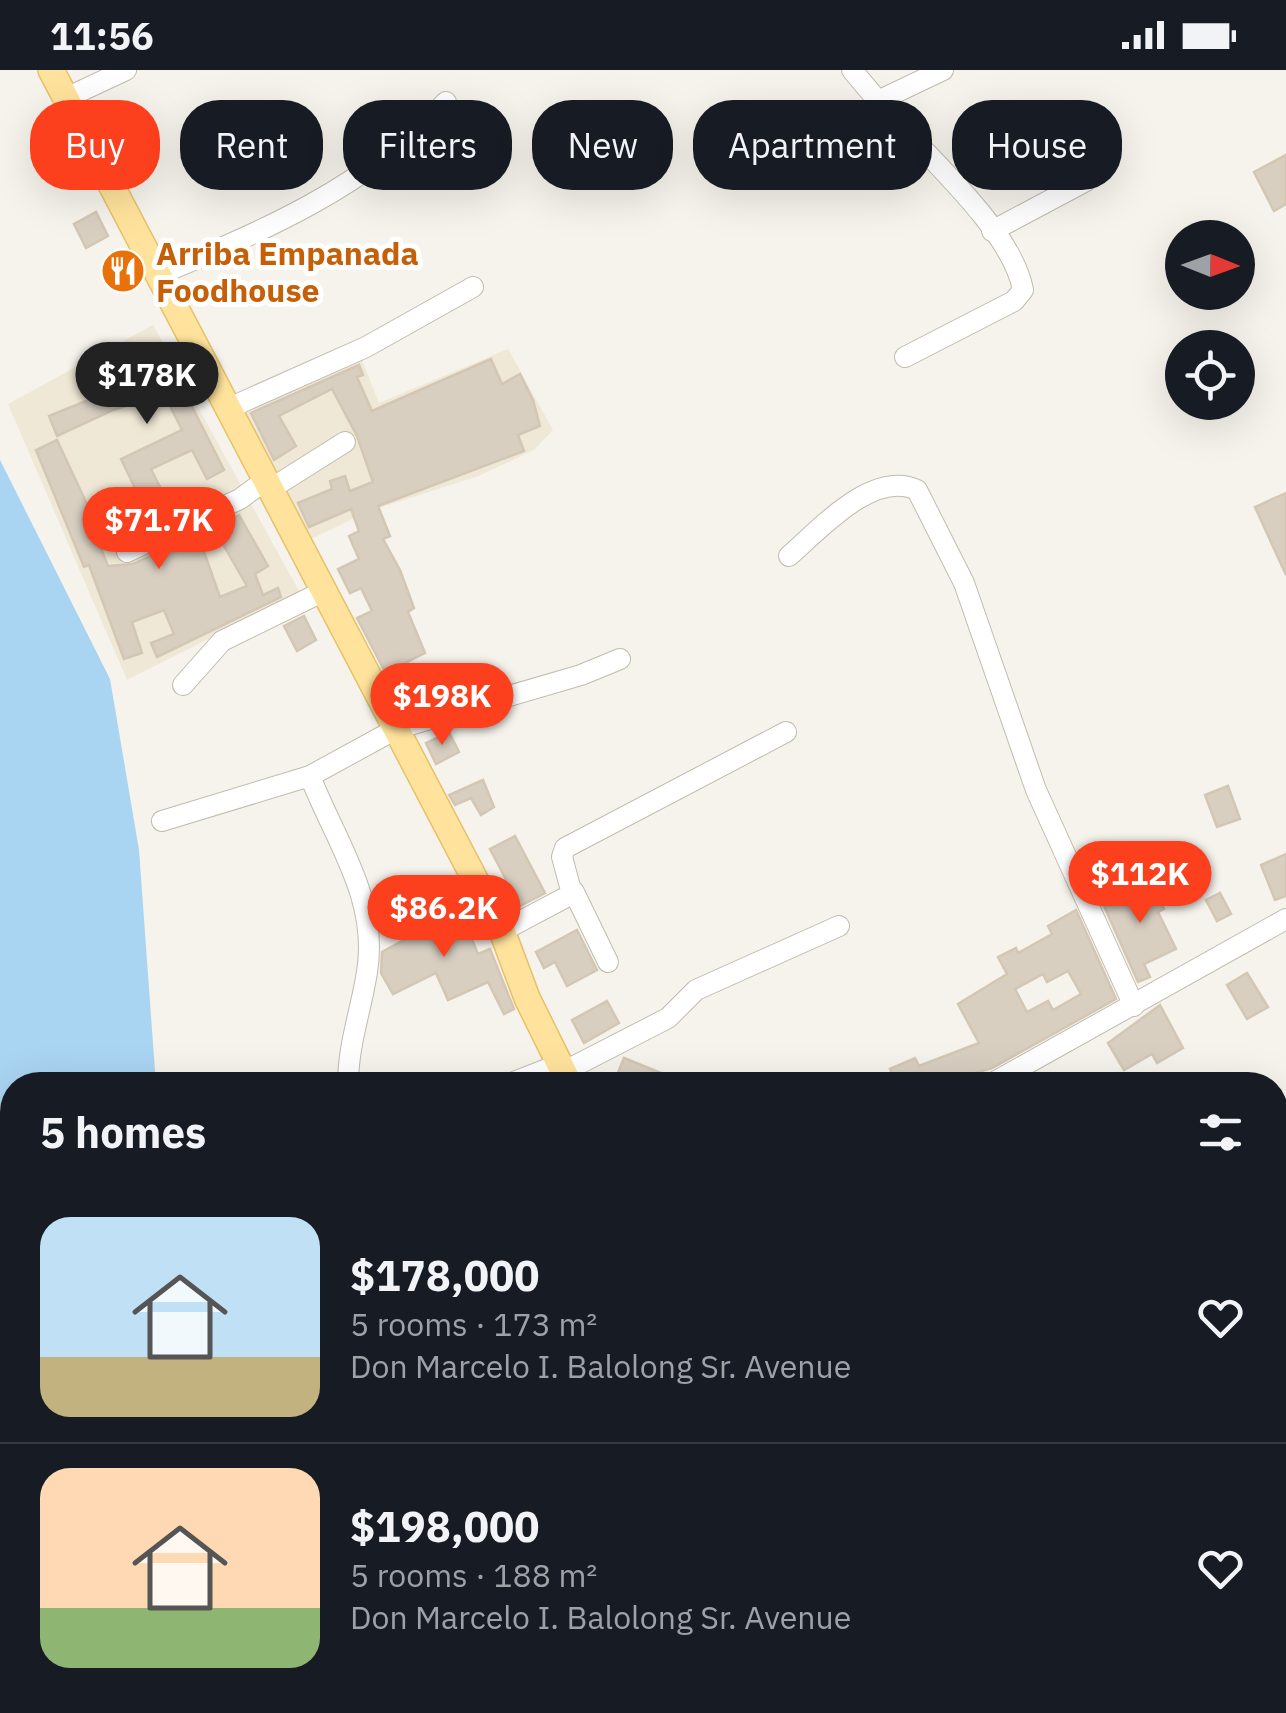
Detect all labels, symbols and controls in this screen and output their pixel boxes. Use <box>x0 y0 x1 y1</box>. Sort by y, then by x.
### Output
text: 11:56 <box>50 11 154 60</box>
chip: Buy <box>30 100 160 190</box>
chip: Rent <box>180 100 323 190</box>
chip: Filters <box>343 100 512 190</box>
chip: New <box>532 100 673 190</box>
chip: Apartment <box>693 100 932 190</box>
chip: House <box>952 100 1122 190</box>
north arrow <box>1165 220 1255 310</box>
map controls <box>1165 220 1255 420</box>
place label: Arriba Empanada Foodhouse <box>156 232 419 311</box>
restaurant icon: Arriba Empanada Foodhouse <box>100 248 146 294</box>
button: locate <box>1165 330 1255 420</box>
pin: $178K <box>77 342 217 427</box>
text: $178K <box>97 353 197 395</box>
pin: $71.7K <box>78 487 240 572</box>
text: $71.7K <box>104 498 214 540</box>
pin: $198K <box>372 663 512 748</box>
text: $198K <box>392 674 492 716</box>
pin: $112K <box>1070 841 1210 926</box>
text: $112K <box>1090 852 1190 894</box>
pin: $86.2K <box>363 875 525 960</box>
text: $86.2K <box>389 886 499 928</box>
text: 5 homes <box>40 1105 206 1160</box>
icon: filters <box>1193 1105 1248 1160</box>
text: $178,000 <box>350 1248 539 1303</box>
icon: home <box>120 1257 240 1377</box>
icon: heart <box>1193 1290 1248 1345</box>
text: 5 rooms · 173 m² <box>350 1303 597 1345</box>
text: Don Marcelo I. Balolong Sr. Avenue <box>350 1345 851 1387</box>
text: $198,000 <box>350 1499 539 1554</box>
icon: home <box>120 1508 240 1628</box>
icon: heart <box>1193 1541 1248 1596</box>
text: 5 rooms · 188 m² <box>350 1554 597 1596</box>
text: Don Marcelo I. Balolong Sr. Avenue <box>350 1596 851 1638</box>

